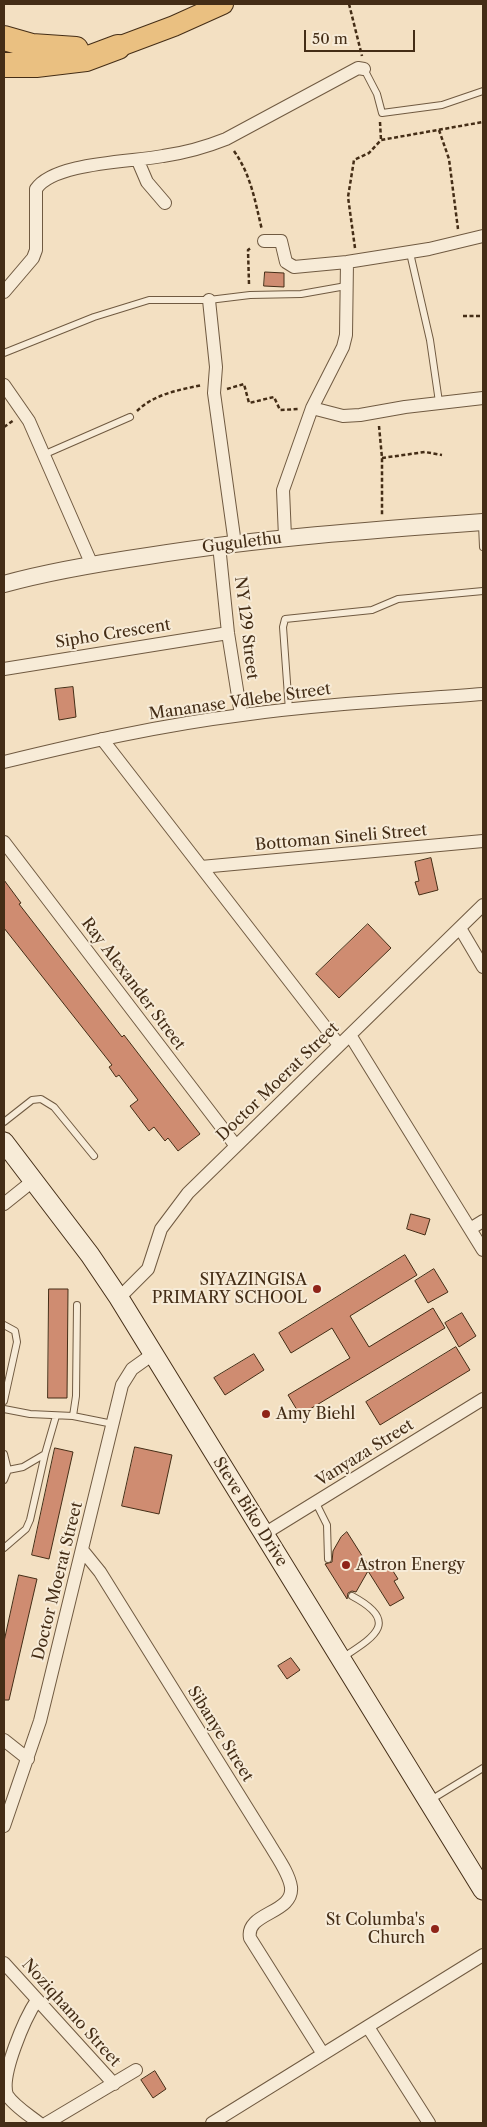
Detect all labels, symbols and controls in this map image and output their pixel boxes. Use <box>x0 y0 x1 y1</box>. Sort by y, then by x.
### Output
scale bar <box>307 20 418 52</box>
text: 50 m <box>312 29 348 48</box>
street label: Gugulethu <box>201 529 283 557</box>
street label: NY 129 Street <box>230 575 262 681</box>
street label: Sipho Crescent <box>54 615 172 653</box>
street label: Mananase Vdlebe Street <box>148 680 332 724</box>
street label: Bottoman Sineli Street <box>254 821 428 855</box>
street label: Ray Alexander Street <box>77 914 189 1054</box>
street label: Doctor Moerat Street <box>213 1019 343 1145</box>
place label: SIYAZINGISA PRIMARY SCHOOL <box>152 1270 307 1308</box>
marker: SIYAZINGISA PRIMARY SCHOOL <box>311 1283 323 1295</box>
place label: Amy Biehl <box>276 1404 355 1424</box>
marker: Amy Biehl <box>260 1408 272 1420</box>
street label: Vanyaza Street <box>313 1415 417 1491</box>
street label: Steve Biko Drive <box>209 1454 291 1570</box>
street label: Doctor Moerat Street <box>29 1500 87 1662</box>
place label: Astron Energy <box>356 1555 465 1575</box>
marker: Astron Energy <box>340 1559 352 1571</box>
street label: Sibanye Street <box>183 1683 257 1785</box>
place label: St Columba's Church <box>326 1910 425 1948</box>
marker: St Columba's Church <box>429 1923 441 1935</box>
street label: Noziqhamo Street <box>18 1955 124 2071</box>

